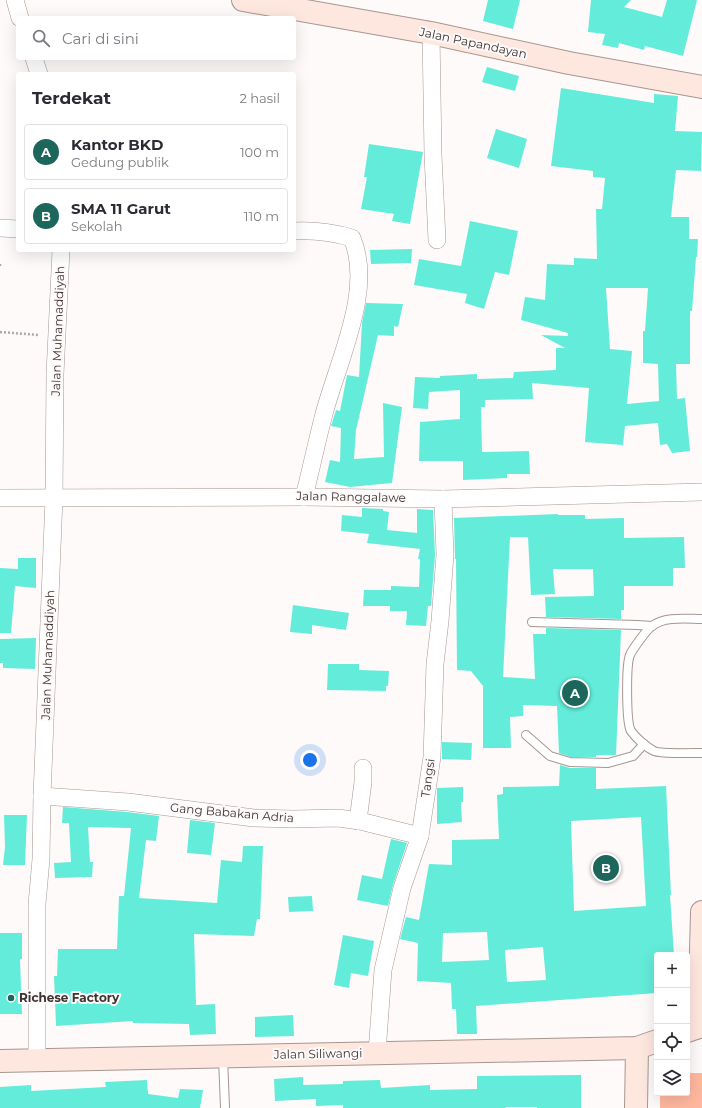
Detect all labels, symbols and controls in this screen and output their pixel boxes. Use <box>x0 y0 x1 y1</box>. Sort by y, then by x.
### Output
search box <box>16 16 296 60</box>
street label: Jalan Papandayan <box>417 24 528 61</box>
icon: search <box>30 27 52 49</box>
text: Cari di sini <box>62 29 139 48</box>
text: Terdekat <box>32 88 111 108</box>
text: 2 hasil <box>239 90 280 106</box>
text: Kantor BKD <box>71 135 163 154</box>
text: A <box>41 144 51 160</box>
text: 100 m <box>240 144 279 160</box>
text: Gedung publik <box>71 154 169 170</box>
text: SMA 11 Garut <box>71 199 171 218</box>
text: B <box>41 208 51 224</box>
text: 110 m <box>244 208 279 224</box>
text: Sekolah <box>71 218 122 234</box>
street label: Jalan Muhamaddiyah <box>48 266 67 397</box>
street label: Jalan Ranggalawe <box>295 488 406 505</box>
street label: Jalan Muhamaddiyah <box>38 590 57 721</box>
pin: A <box>562 678 588 708</box>
your location <box>300 750 320 770</box>
street label: Tangsi <box>417 758 438 798</box>
street label: Gang Babakan Adria <box>170 800 295 825</box>
pin: B <box>593 853 619 883</box>
map controls <box>654 952 690 1096</box>
button: + <box>654 952 690 988</box>
button: − <box>654 988 690 1024</box>
place label: Richese Factory <box>19 990 120 1005</box>
marker: Richese Factory <box>6 993 16 1003</box>
button: locate <box>654 1024 690 1060</box>
street label: Jalan Siliwangi <box>273 1045 362 1062</box>
button: layers <box>654 1060 690 1096</box>

